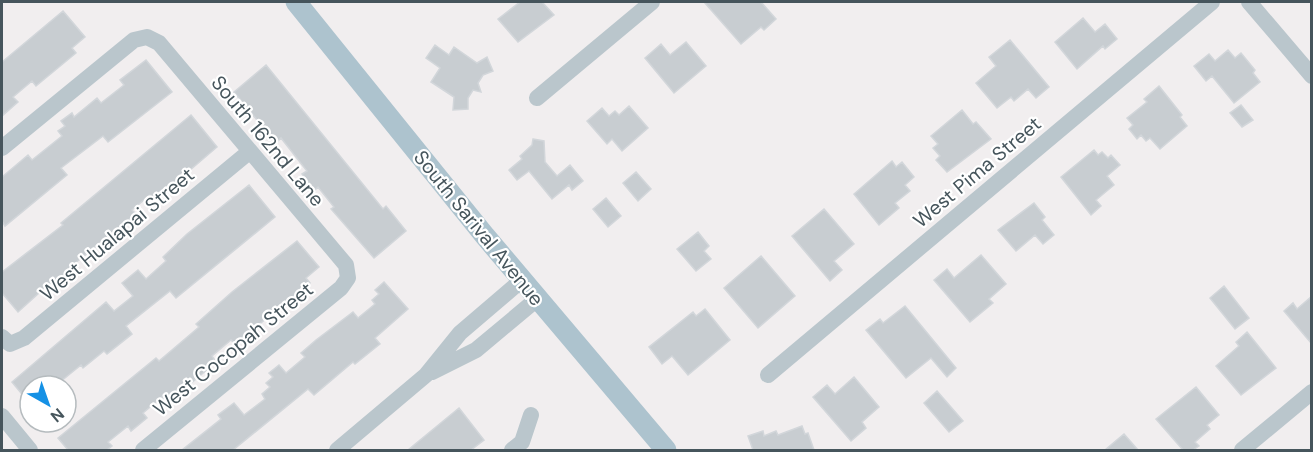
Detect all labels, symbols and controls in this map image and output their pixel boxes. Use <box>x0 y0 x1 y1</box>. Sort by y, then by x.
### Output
street label: South 162nd Lane <box>206 70 330 212</box>
street label: West Pima Street <box>908 111 1047 233</box>
street label: South Sarival Avenue <box>408 145 550 311</box>
street label: West Hualapai Street <box>34 162 200 306</box>
street label: West Cocopah Street <box>148 276 319 422</box>
north arrow <box>18 374 78 434</box>
text: N <box>46 403 69 427</box>

